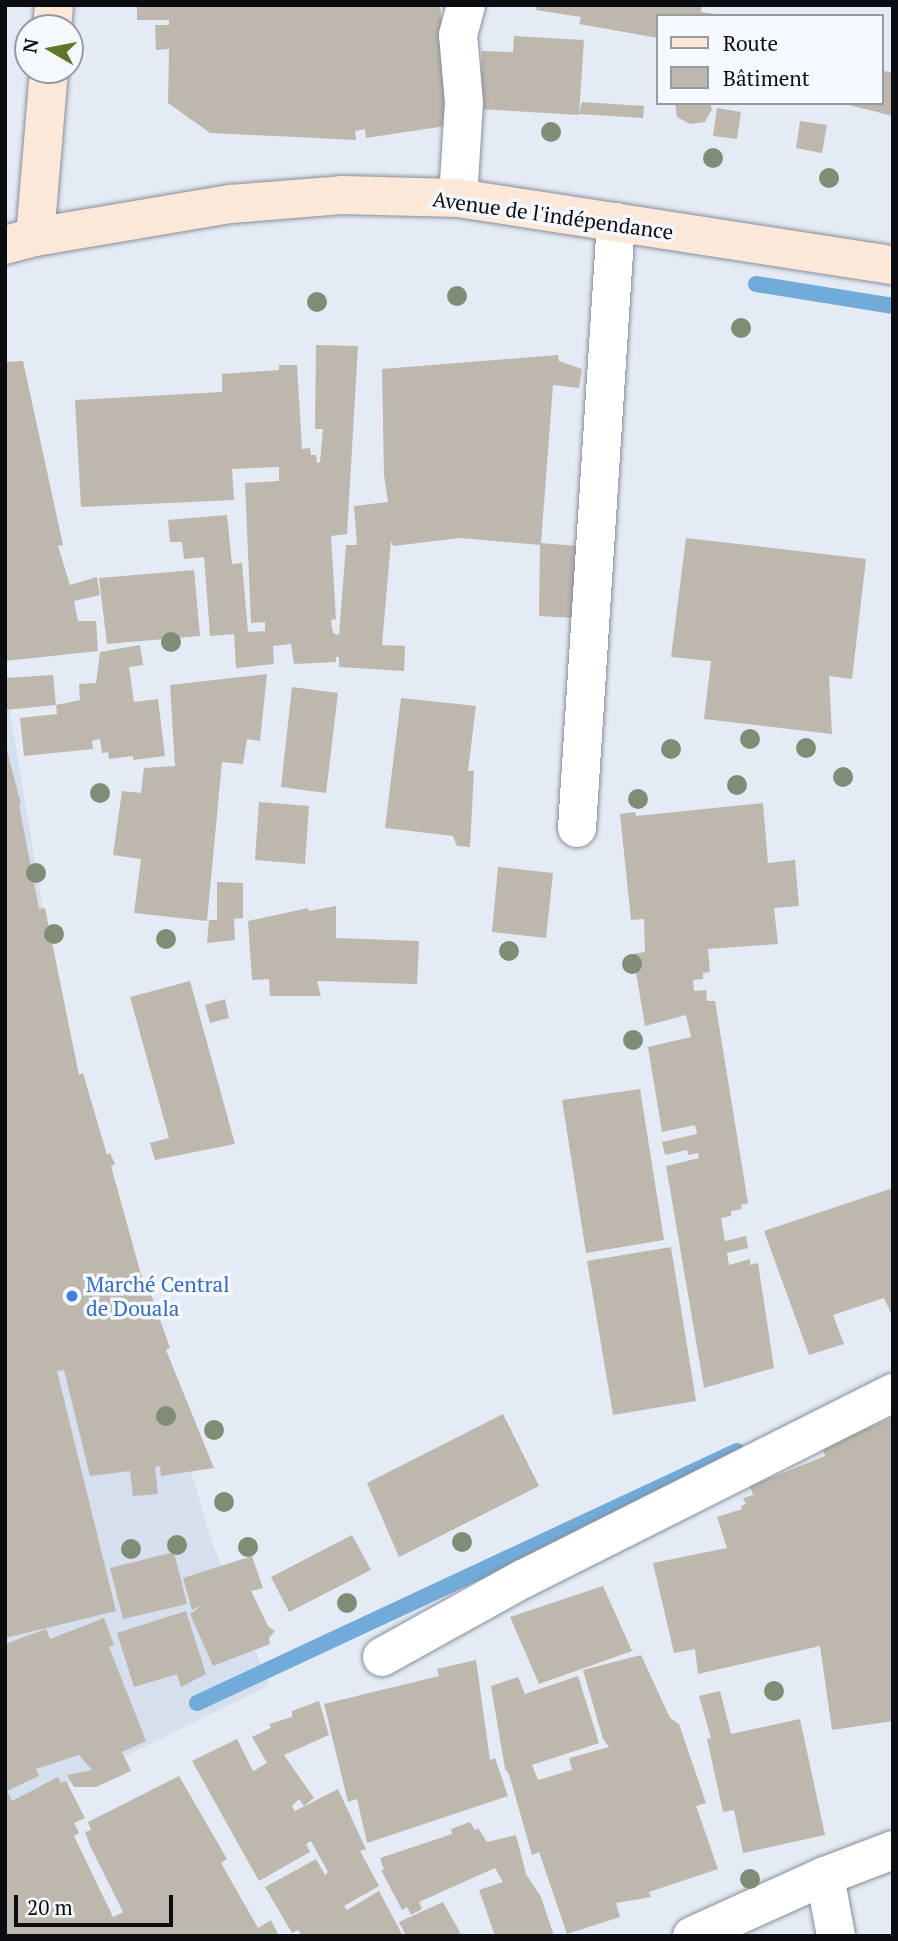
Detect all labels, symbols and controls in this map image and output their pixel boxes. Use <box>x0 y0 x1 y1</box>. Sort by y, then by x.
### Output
north arrow <box>14 14 84 84</box>
legend <box>656 14 884 105</box>
text: Route <box>723 29 778 57</box>
text: N <box>16 36 43 55</box>
text: Bâtiment <box>723 64 810 92</box>
street label: Avenue de l'indépendance <box>431 186 675 244</box>
place label: Marché Central de Douala <box>86 1271 229 1321</box>
marker: Marché Central de Douala <box>64 1288 80 1304</box>
scale bar <box>18 1882 177 1926</box>
text: 20 m <box>27 1893 73 1921</box>

